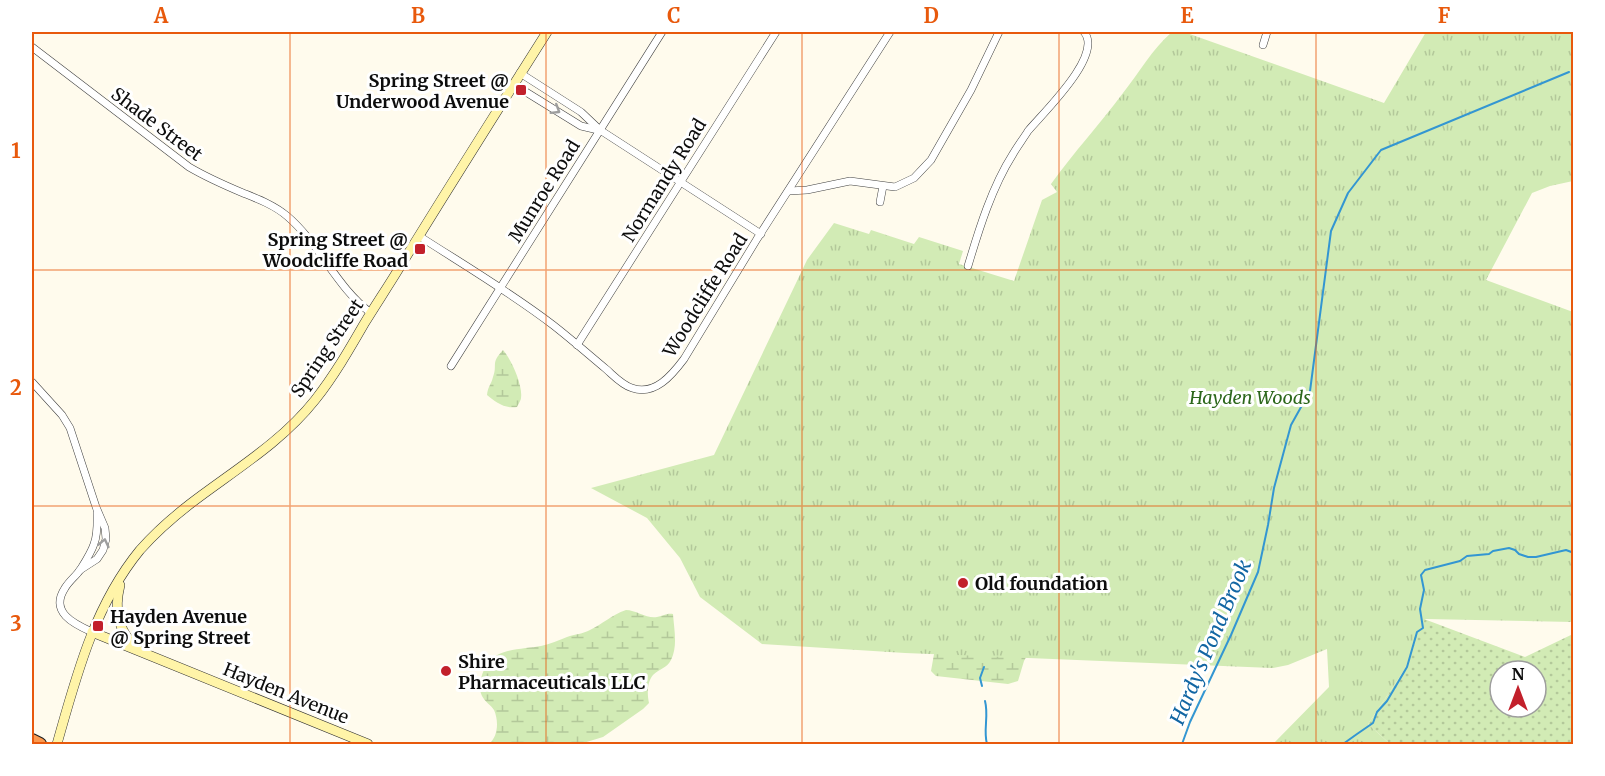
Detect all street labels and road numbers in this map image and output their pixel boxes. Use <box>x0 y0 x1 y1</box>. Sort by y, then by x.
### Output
street label: Shade Street <box>107 82 207 166</box>
street label: Normandy Road <box>617 114 711 246</box>
street label: Munroe Road <box>503 135 585 246</box>
street label: Woodcliffe Road <box>657 229 752 362</box>
street label: Spring Street <box>286 294 368 402</box>
street label: Hayden Avenue <box>220 657 352 729</box>

